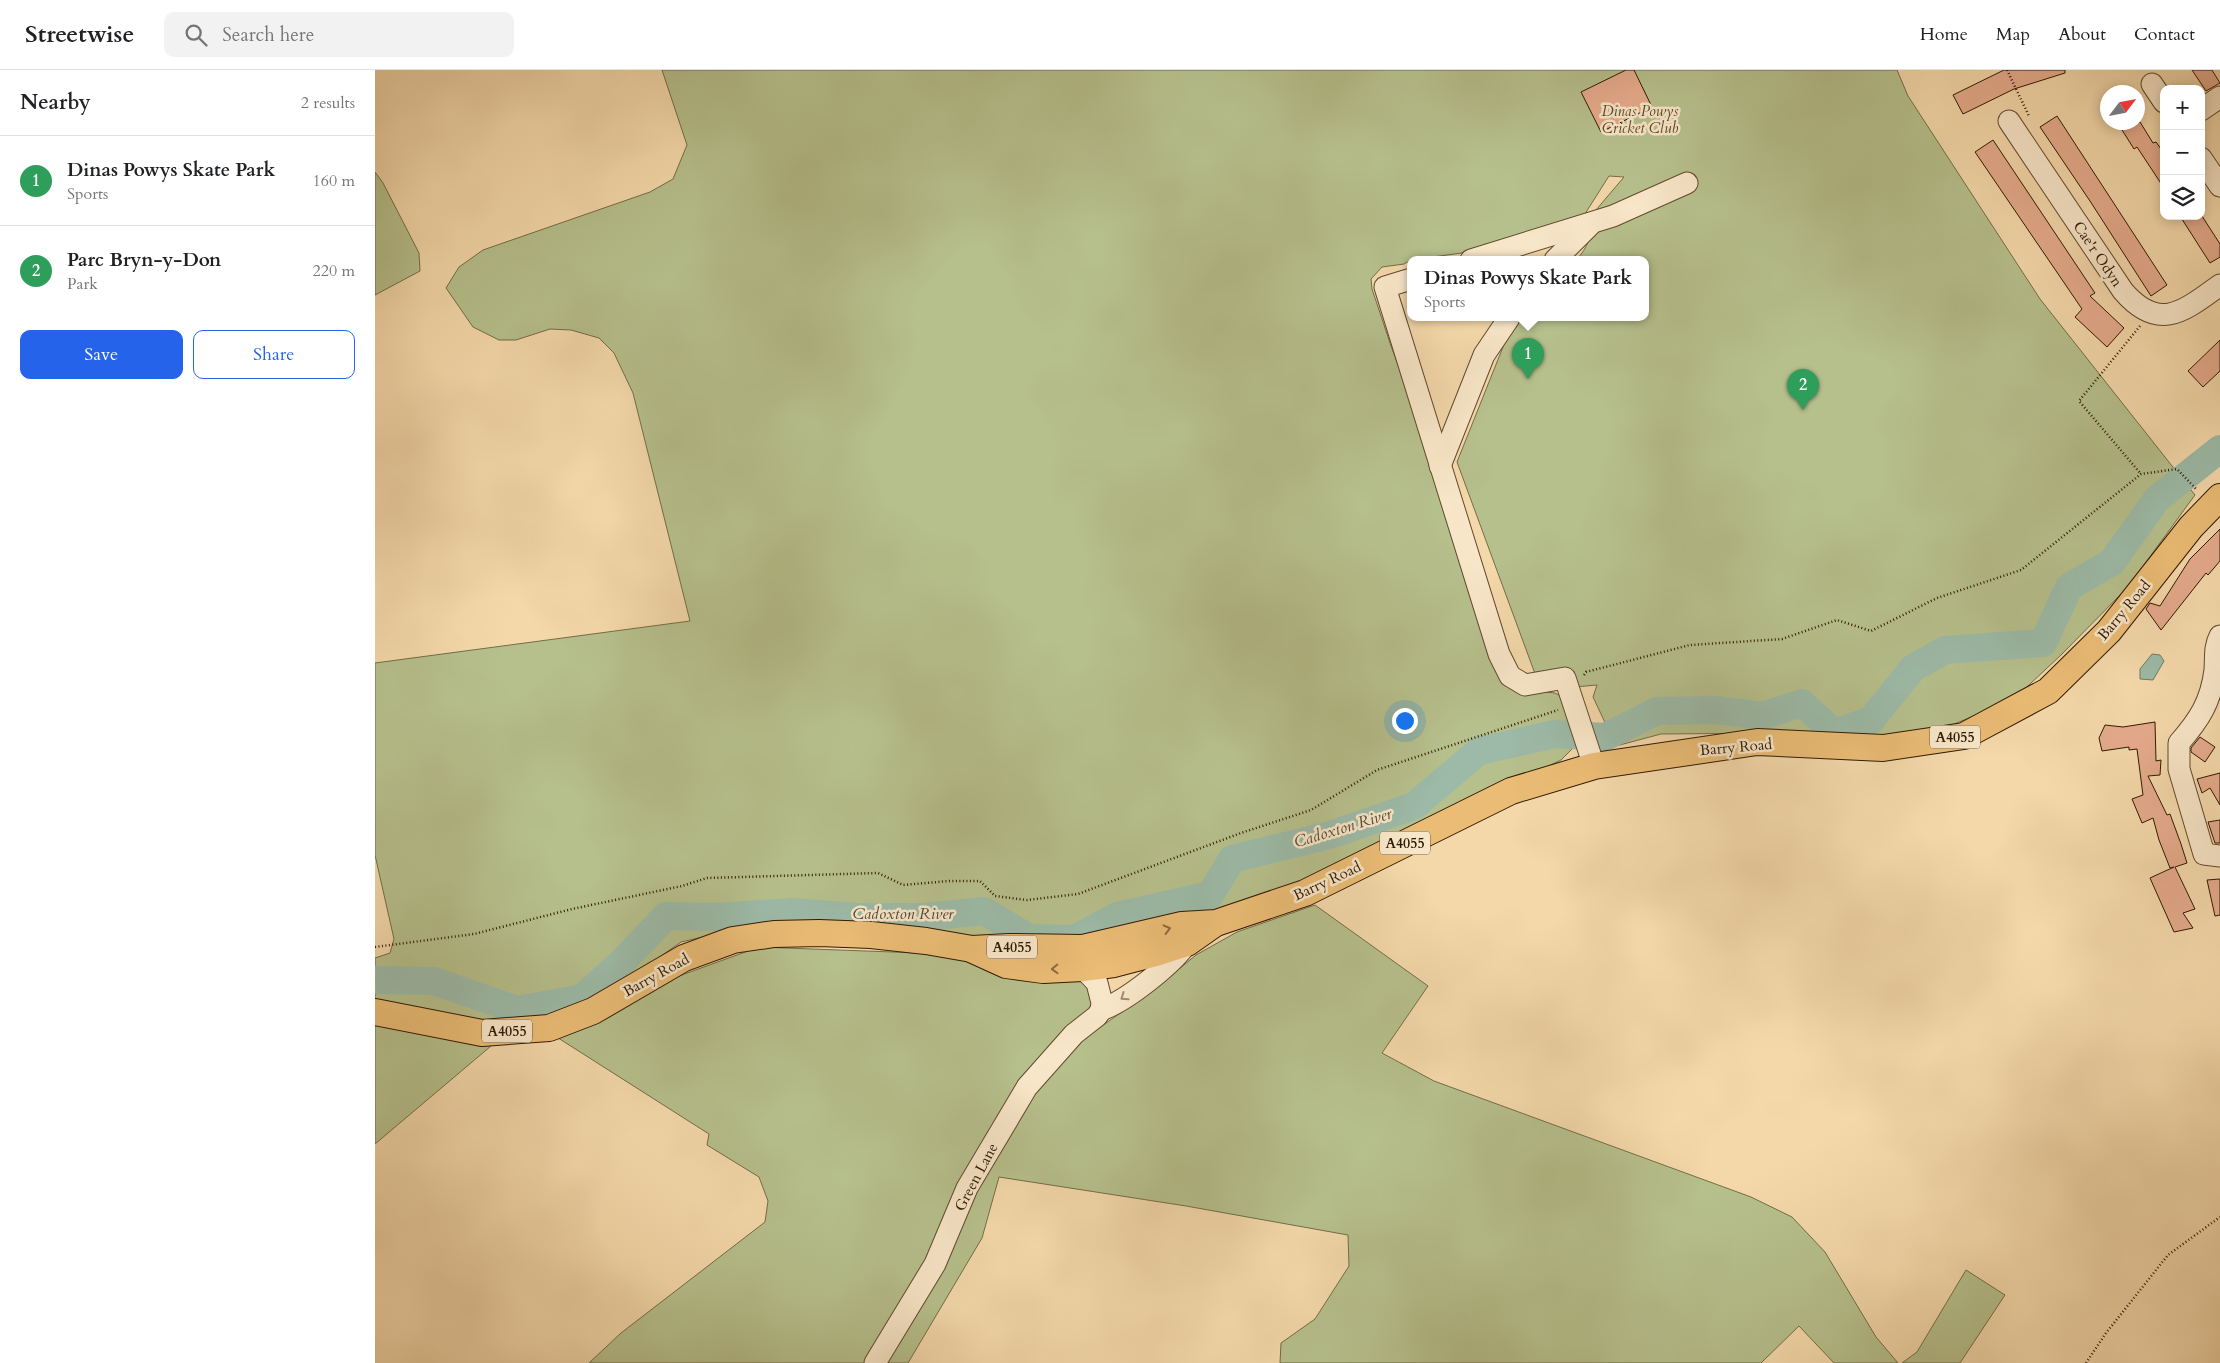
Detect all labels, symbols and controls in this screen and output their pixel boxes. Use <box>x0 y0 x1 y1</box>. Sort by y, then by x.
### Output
search box <box>164 12 514 57</box>
text: Streetwise <box>25 18 134 51</box>
icon: search <box>182 21 210 49</box>
text: Search here <box>222 22 314 48</box>
text: Home <box>1920 22 1968 47</box>
text: Map <box>1996 22 2030 47</box>
text: About <box>2058 22 2106 47</box>
text: Contact <box>2134 22 2195 47</box>
north arrow <box>2100 85 2145 130</box>
map controls <box>2160 85 2205 220</box>
button: + <box>2160 85 2205 130</box>
text: Nearby <box>20 88 91 117</box>
text: 2 results <box>301 92 355 114</box>
park label: Dinas Powys Cricket Club <box>1602 101 1679 138</box>
button: − <box>2160 130 2205 175</box>
text: Dinas Powys Skate Park <box>67 157 275 183</box>
text: 1 <box>32 170 40 192</box>
text: 160 m <box>313 170 355 192</box>
button: layers <box>2160 175 2205 220</box>
text: Sports <box>67 183 108 205</box>
street label: Cae'r Odyn <box>2069 217 2128 291</box>
text: Parc Bryn-y-Don <box>67 247 221 273</box>
popup <box>1407 256 1649 321</box>
text: 2 <box>32 260 40 282</box>
text: 220 m <box>313 260 355 282</box>
text: Dinas Powys Skate Park <box>1424 265 1632 291</box>
text: Park <box>67 273 98 295</box>
text: Sports <box>1424 291 1465 313</box>
button: Save <box>20 330 183 379</box>
button: Share <box>193 330 355 379</box>
pin: 1 <box>1512 338 1544 379</box>
pin: 2 <box>1787 369 1819 410</box>
street label: Barry Road <box>2093 576 2155 644</box>
your location <box>1392 708 1418 734</box>
road number: A4055 <box>1930 726 1980 749</box>
street label: Barry Road <box>1699 734 1773 760</box>
water label: Cadoxton River <box>1291 802 1395 853</box>
road number: A4055 <box>1380 831 1430 854</box>
street label: Barry Road <box>1290 857 1364 905</box>
water label: Cadoxton River <box>852 903 954 925</box>
one-way arrow <box>1162 924 1171 935</box>
road number: A4055 <box>987 936 1037 959</box>
street label: Barry Road <box>619 949 693 1001</box>
one-way arrow <box>1050 964 1058 974</box>
one-way arrow <box>1120 991 1130 1000</box>
road number: A4055 <box>482 1019 532 1042</box>
street label: Green Lane <box>950 1139 1002 1215</box>

